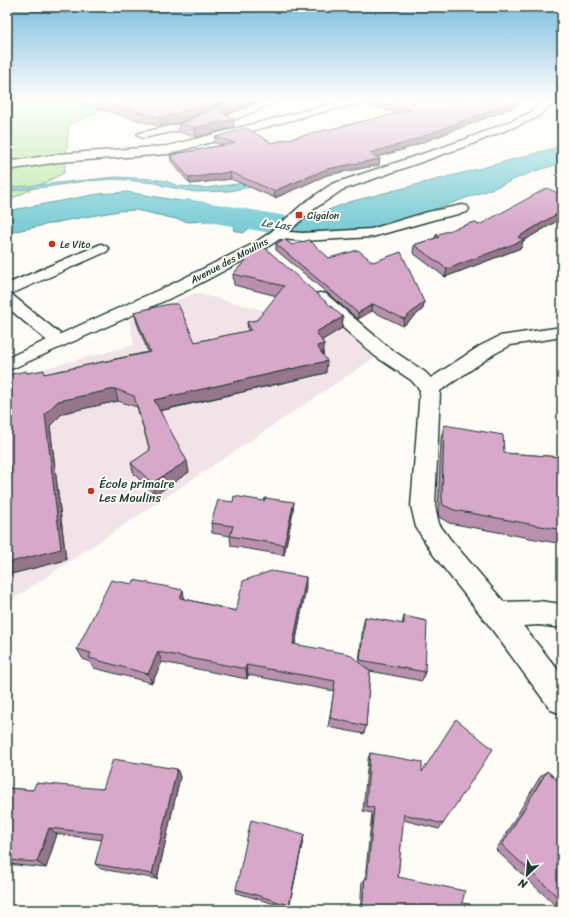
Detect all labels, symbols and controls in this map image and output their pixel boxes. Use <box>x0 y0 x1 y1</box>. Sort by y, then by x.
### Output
place label: Cigalon <box>307 207 340 225</box>
marker: Cigalon <box>294 210 304 220</box>
water label: Le Las <box>260 213 294 236</box>
street label: Avenue des Moulins <box>186 232 272 290</box>
place label: Le Vito <box>60 236 90 254</box>
marker: Le Vito <box>47 239 57 249</box>
place label: École primaire Les Moulins <box>99 473 174 509</box>
marker: École primaire Les Moulins <box>86 486 96 496</box>
north arrow <box>507 855 547 895</box>
text: N <box>515 873 531 894</box>

